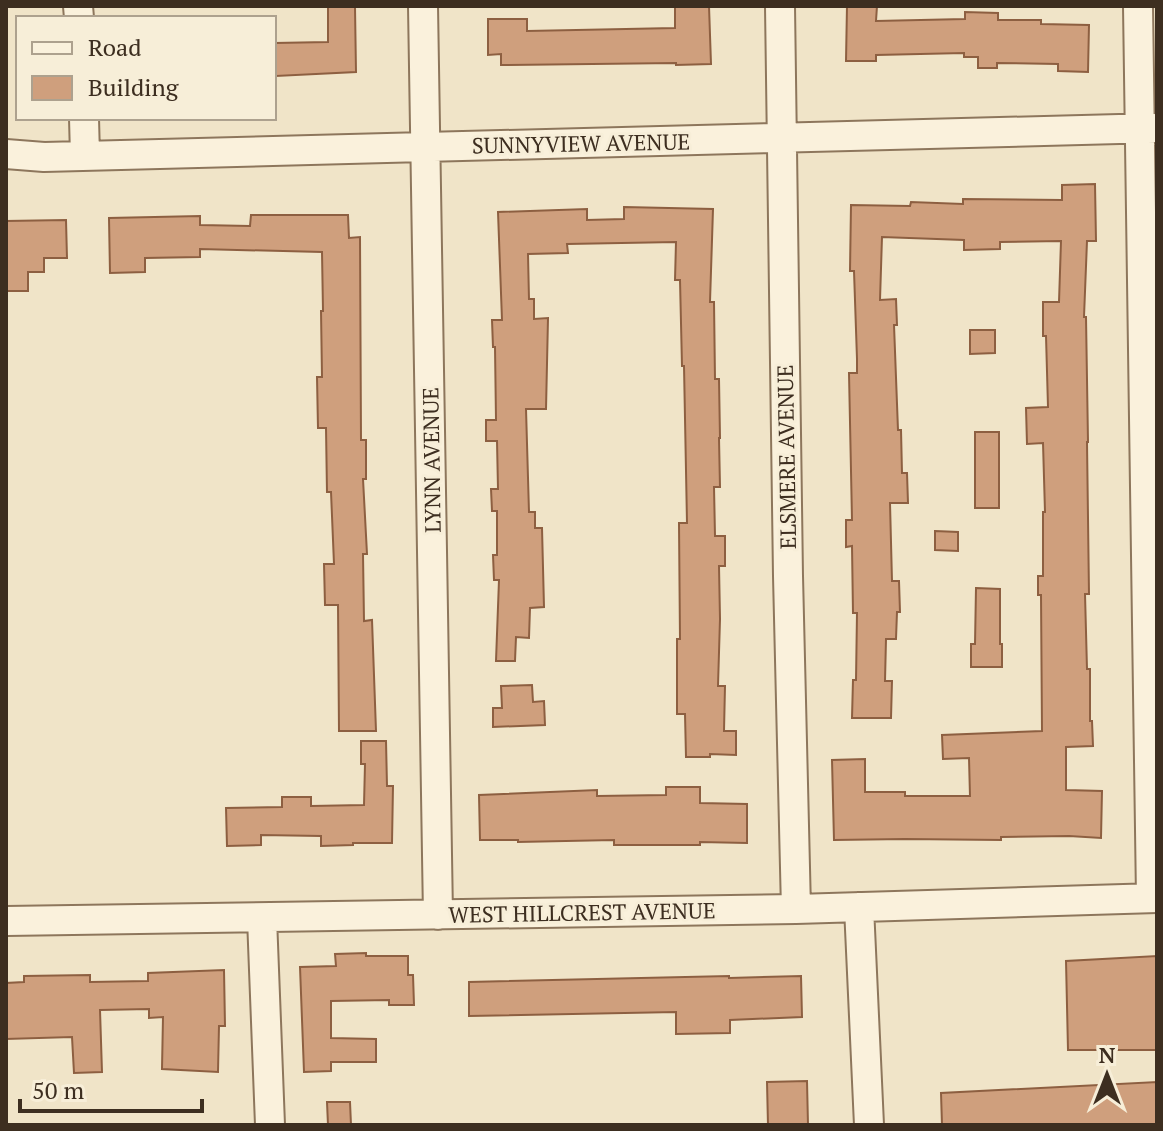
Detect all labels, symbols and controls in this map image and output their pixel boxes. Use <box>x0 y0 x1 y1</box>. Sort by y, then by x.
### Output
legend <box>16 16 276 120</box>
text: Road <box>88 31 142 63</box>
text: Building <box>88 71 179 103</box>
street label: SUNNYVIEW AVENUE <box>472 127 690 159</box>
street label: ELSMERE AVENUE <box>770 364 802 550</box>
street label: LYNN AVENUE <box>415 387 447 533</box>
street label: WEST HILLCREST AVENUE <box>448 895 716 929</box>
north arrow <box>1067 1035 1147 1115</box>
text: N <box>1099 1040 1116 1069</box>
scale bar <box>20 1063 202 1113</box>
text: 50 m <box>32 1074 84 1106</box>

